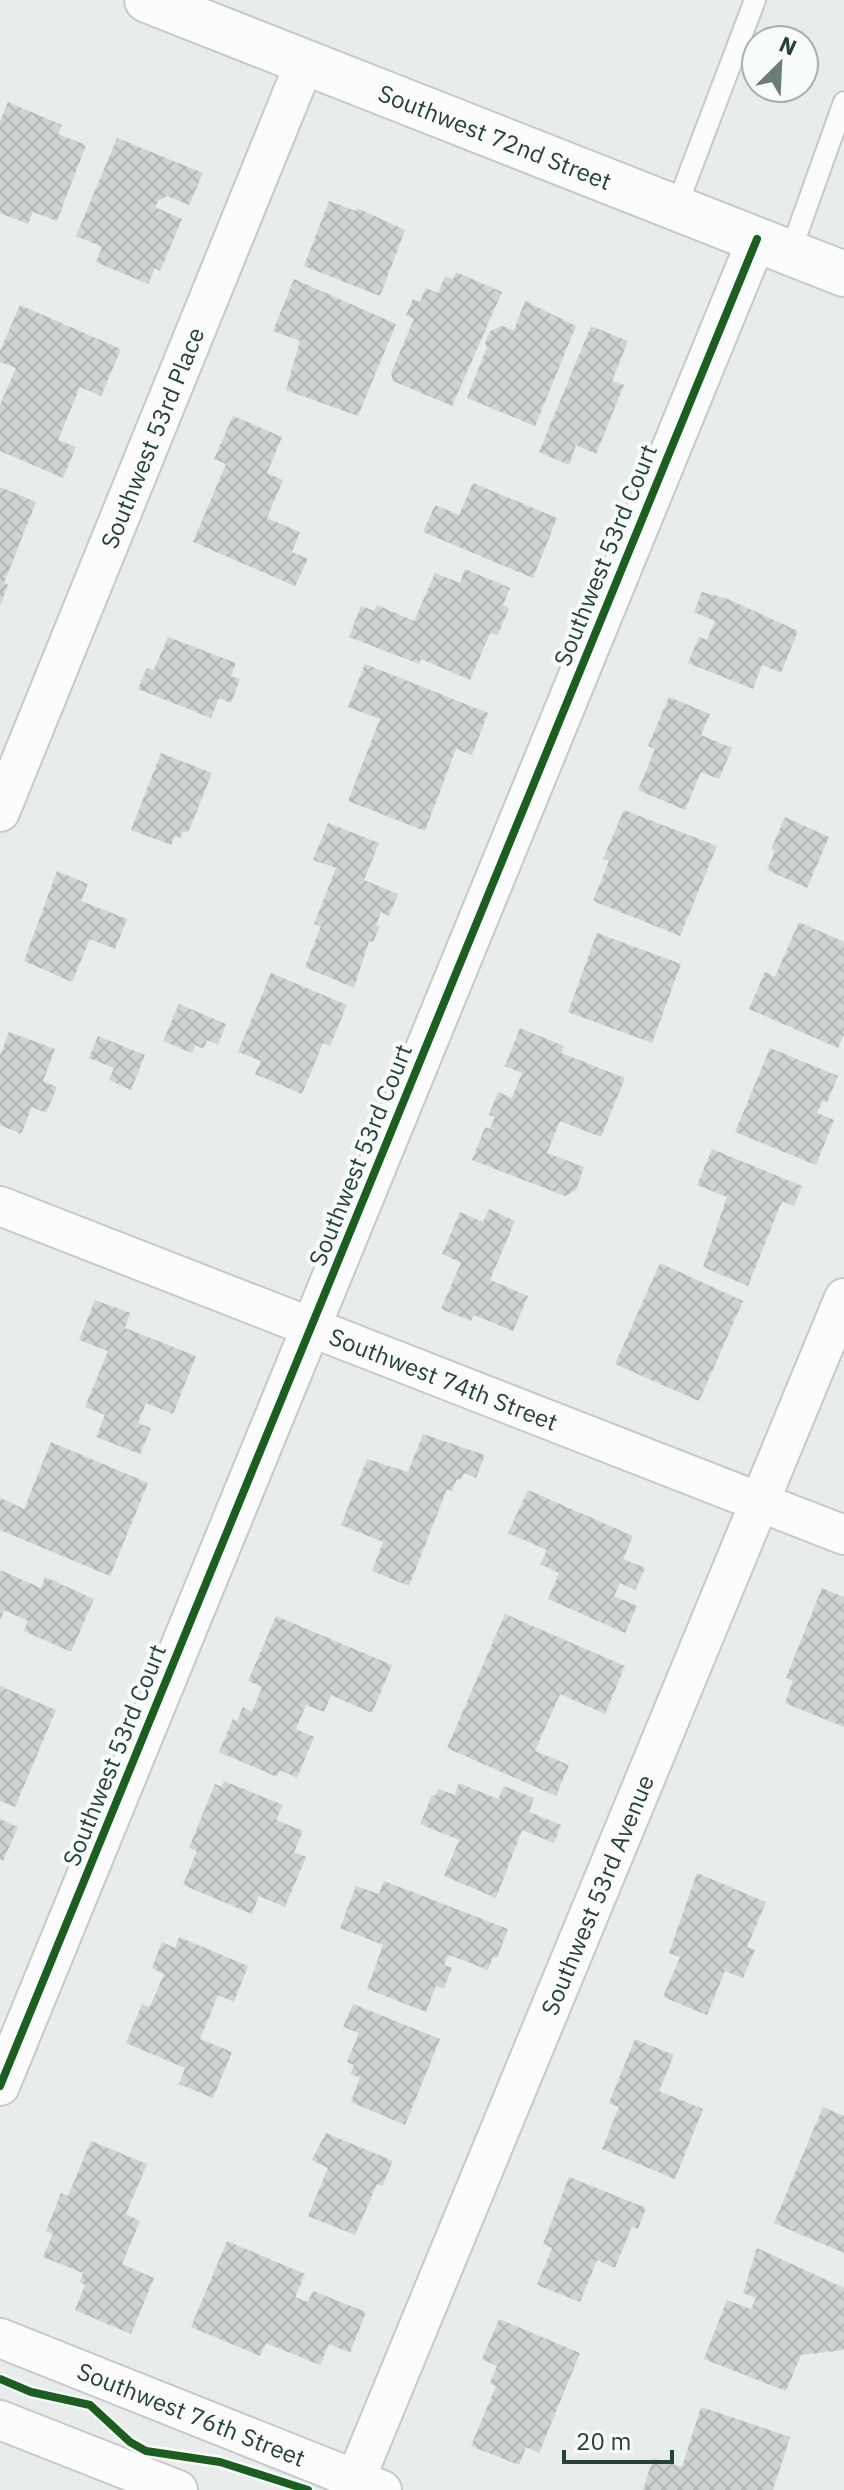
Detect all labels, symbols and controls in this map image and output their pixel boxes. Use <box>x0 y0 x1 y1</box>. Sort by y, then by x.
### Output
north arrow <box>740 24 820 104</box>
text: N <box>775 29 802 62</box>
street label: Southwest 72nd Street <box>374 77 616 197</box>
street label: Southwest 53rd Place <box>93 322 212 553</box>
street label: Southwest 53rd Court <box>546 439 664 671</box>
street label: Southwest 53rd Court <box>301 1039 419 1271</box>
street label: Southwest 74th Street <box>325 1320 562 1438</box>
street label: Southwest 53rd Court <box>55 1639 173 1871</box>
street label: Southwest 53rd Avenue <box>533 1770 661 2020</box>
street label: Southwest 76th Street <box>73 2354 310 2474</box>
scale bar <box>564 2414 672 2464</box>
text: 20 m <box>576 2425 631 2457</box>

